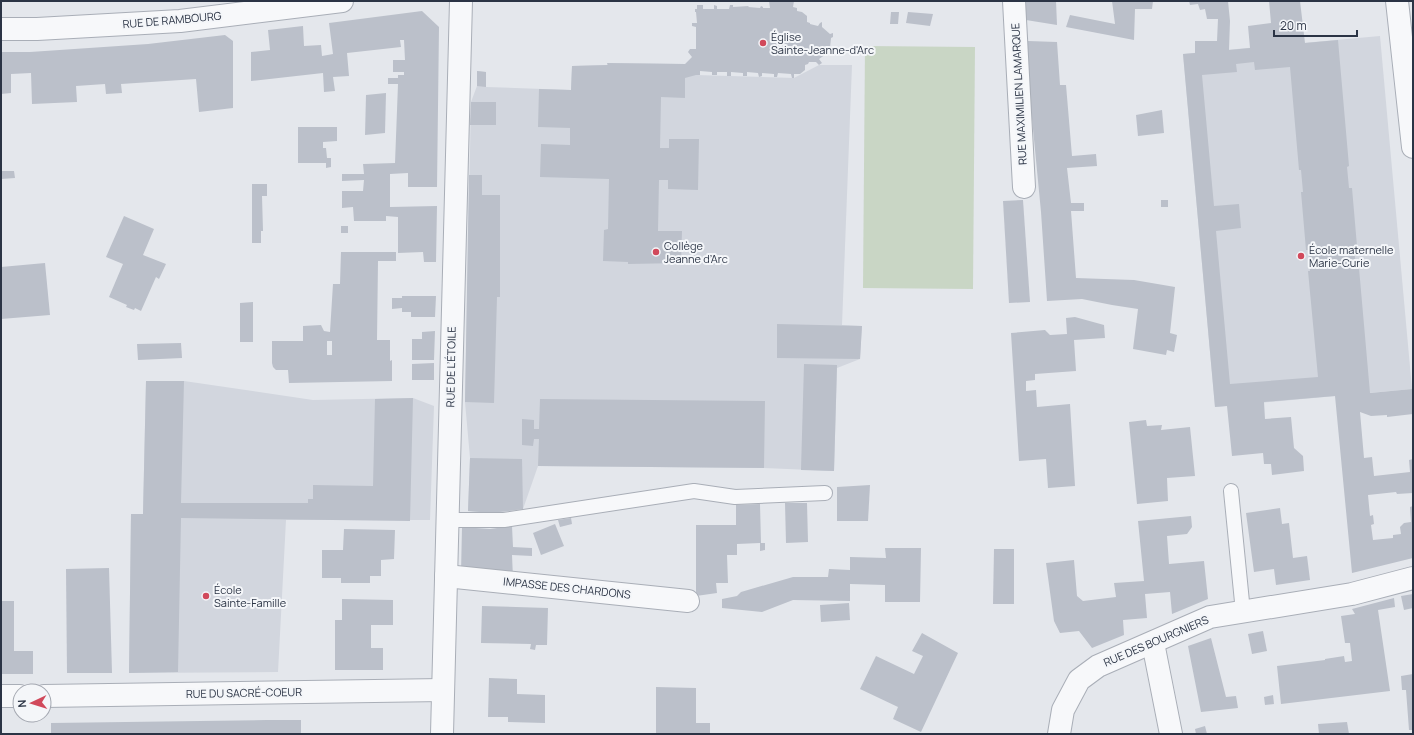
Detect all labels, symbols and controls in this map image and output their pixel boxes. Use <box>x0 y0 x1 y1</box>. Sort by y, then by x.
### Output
street label: RUE DE RAMBOURG <box>122 8 222 31</box>
scale bar <box>1274 12 1357 38</box>
text: 20 m <box>1280 17 1307 34</box>
street label: RUE MAXIMILIEN LAMARQUE <box>1007 23 1030 165</box>
place label: Église Sainte-Jeanne-d'Arc <box>771 29 874 57</box>
marker: Église Sainte-Jeanne-d'Arc <box>758 38 768 48</box>
place label: Collège Jeanne d’Arc <box>664 238 728 266</box>
place label: École maternelle Marie-Curie <box>1309 242 1394 270</box>
marker: Collège Jeanne d’Arc <box>651 247 661 257</box>
marker: École maternelle Marie-Curie <box>1296 251 1306 261</box>
street label: RUE DE L’ÉTOILE <box>442 326 459 408</box>
street label: IMPASSE DES CHARDONS <box>503 573 632 602</box>
place label: École Sainte-Famille <box>214 582 287 610</box>
marker: École Sainte-Famille <box>201 591 211 601</box>
street label: RUE DES BOURGNIERS <box>1101 612 1211 669</box>
north arrow <box>12 683 52 723</box>
street label: RUE DU SACRÉ-COEUR <box>186 684 302 701</box>
text: N <box>14 699 29 708</box>

